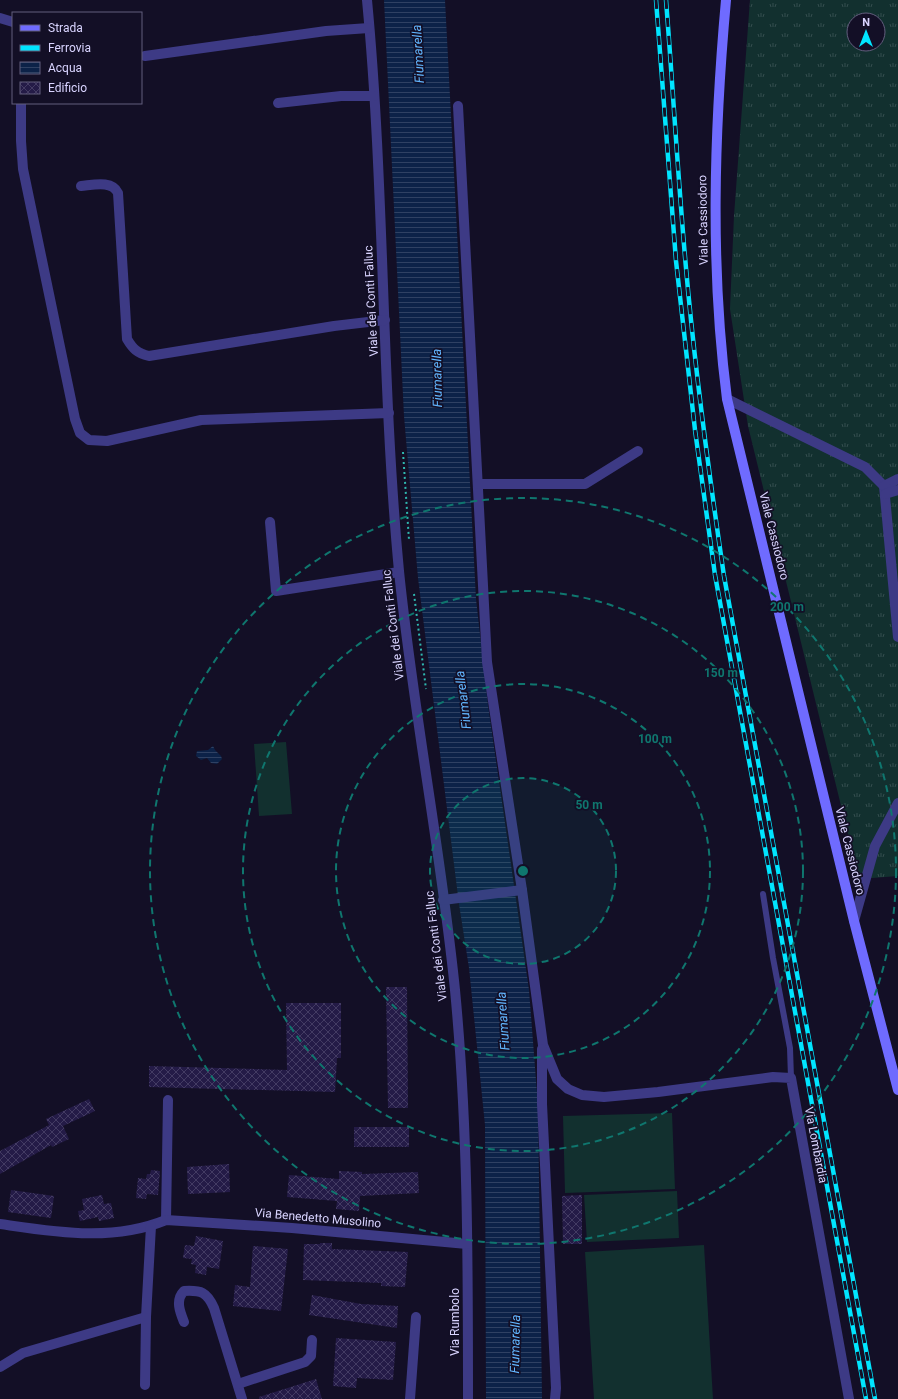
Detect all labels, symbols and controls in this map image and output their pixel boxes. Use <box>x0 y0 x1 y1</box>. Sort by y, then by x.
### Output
legend <box>12 12 142 104</box>
north arrow <box>846 12 886 52</box>
text: N <box>862 16 870 29</box>
text: Strada <box>48 21 83 35</box>
water label: Fiumarella <box>409 24 427 84</box>
text: Ferrovia <box>48 41 91 55</box>
text: Acqua <box>48 61 82 75</box>
text: Edificio <box>48 81 87 95</box>
street label: Viale Cassiodoro <box>695 175 711 265</box>
street label: Viale dei Conti Falluc <box>361 245 381 357</box>
water label: Fiumarella <box>429 348 445 408</box>
street label: Viale Cassiodoro <box>756 491 792 582</box>
street label: Viale dei Conti Falluc <box>379 569 407 681</box>
text: 200 m <box>770 600 804 614</box>
text: 150 m <box>704 666 738 680</box>
water label: Fiumarella <box>452 670 474 730</box>
text: 100 m <box>638 732 672 746</box>
text: 50 m <box>575 798 603 812</box>
street label: Viale Cassiodoro <box>832 806 868 897</box>
centre of rings <box>516 864 530 878</box>
street label: Viale dei Conti Falluc <box>422 890 450 1002</box>
water label: Fiumarella <box>493 991 513 1051</box>
street label: Via Lombardia <box>802 1106 830 1184</box>
street label: Via Benedetto Musolino <box>254 1205 382 1231</box>
street label: Via Rumbolo <box>448 1288 462 1356</box>
water label: Fiumarella <box>507 1314 523 1374</box>

